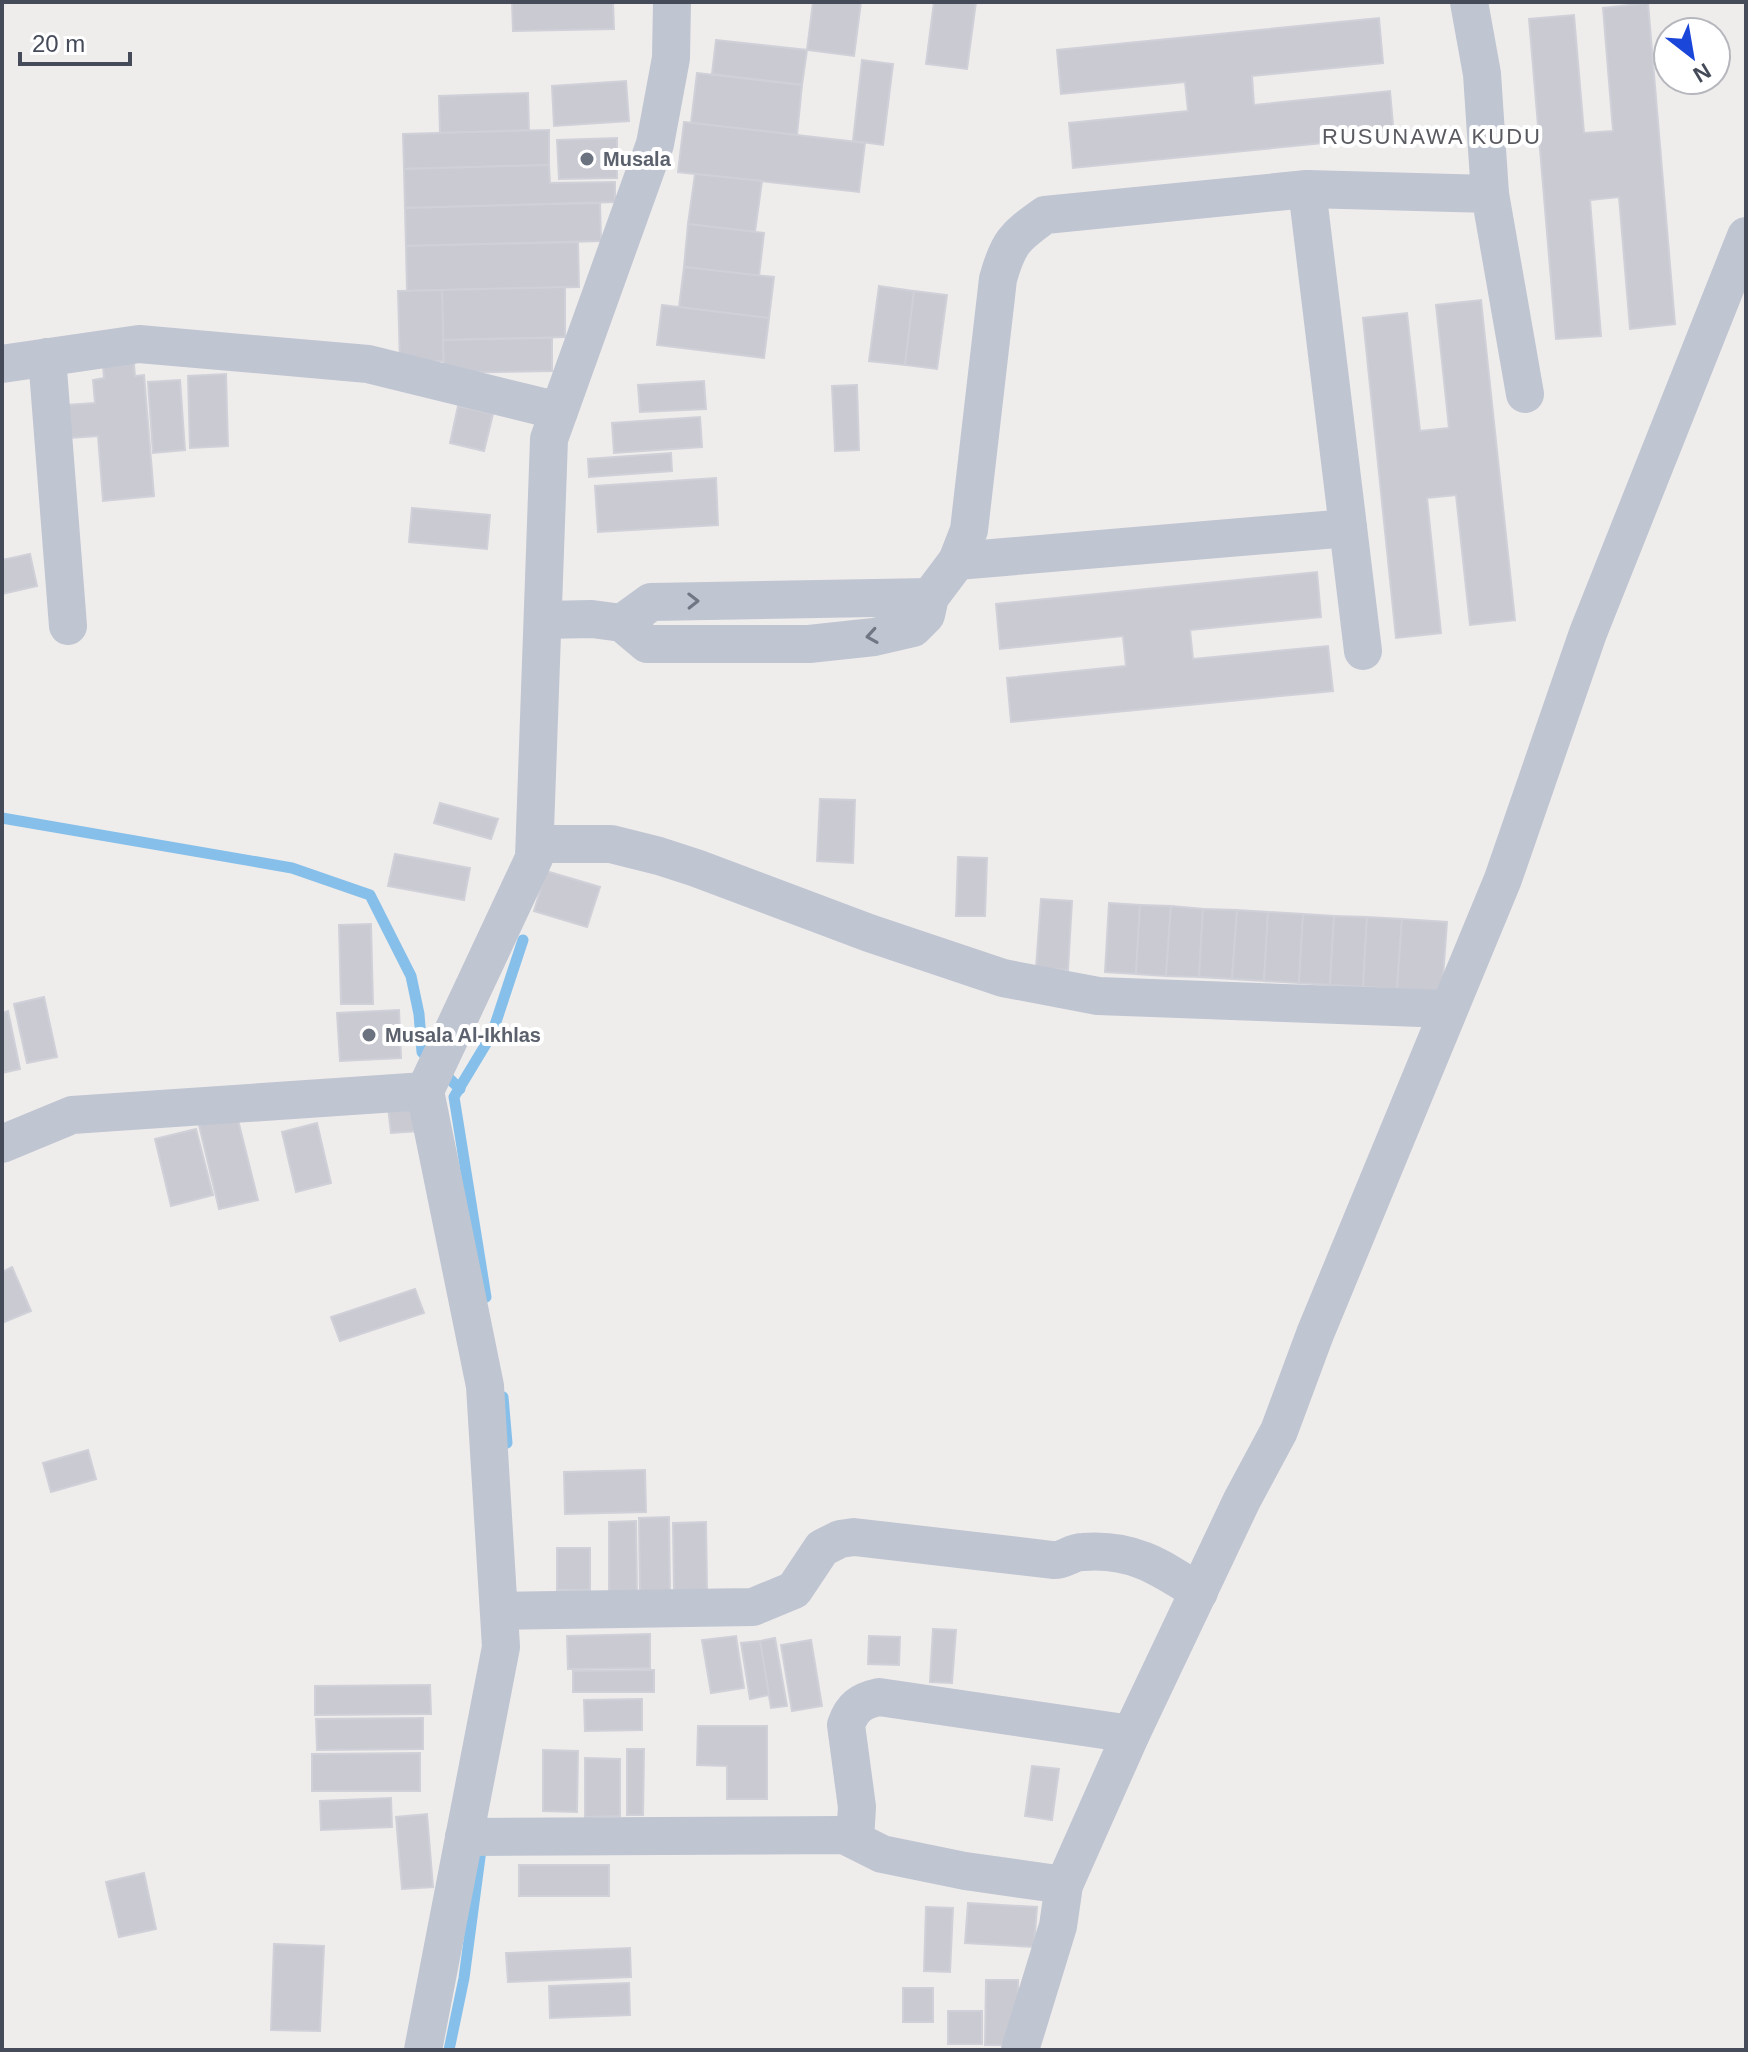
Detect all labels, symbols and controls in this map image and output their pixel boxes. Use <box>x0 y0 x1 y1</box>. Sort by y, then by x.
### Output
scale bar <box>20 16 130 66</box>
north arrow <box>1652 16 1732 96</box>
text: 20 m <box>32 30 85 57</box>
text: N <box>1689 58 1715 88</box>
district label: RUSUNAWA KUDU <box>1322 124 1542 149</box>
place label: Musala <box>603 148 672 170</box>
marker: Musala <box>578 150 596 168</box>
one-way arrow <box>687 593 700 610</box>
one-way arrow <box>865 627 879 644</box>
place label: Musala Al-Ikhlas <box>385 1024 541 1046</box>
marker: Musala Al-Ikhlas <box>360 1026 378 1044</box>

